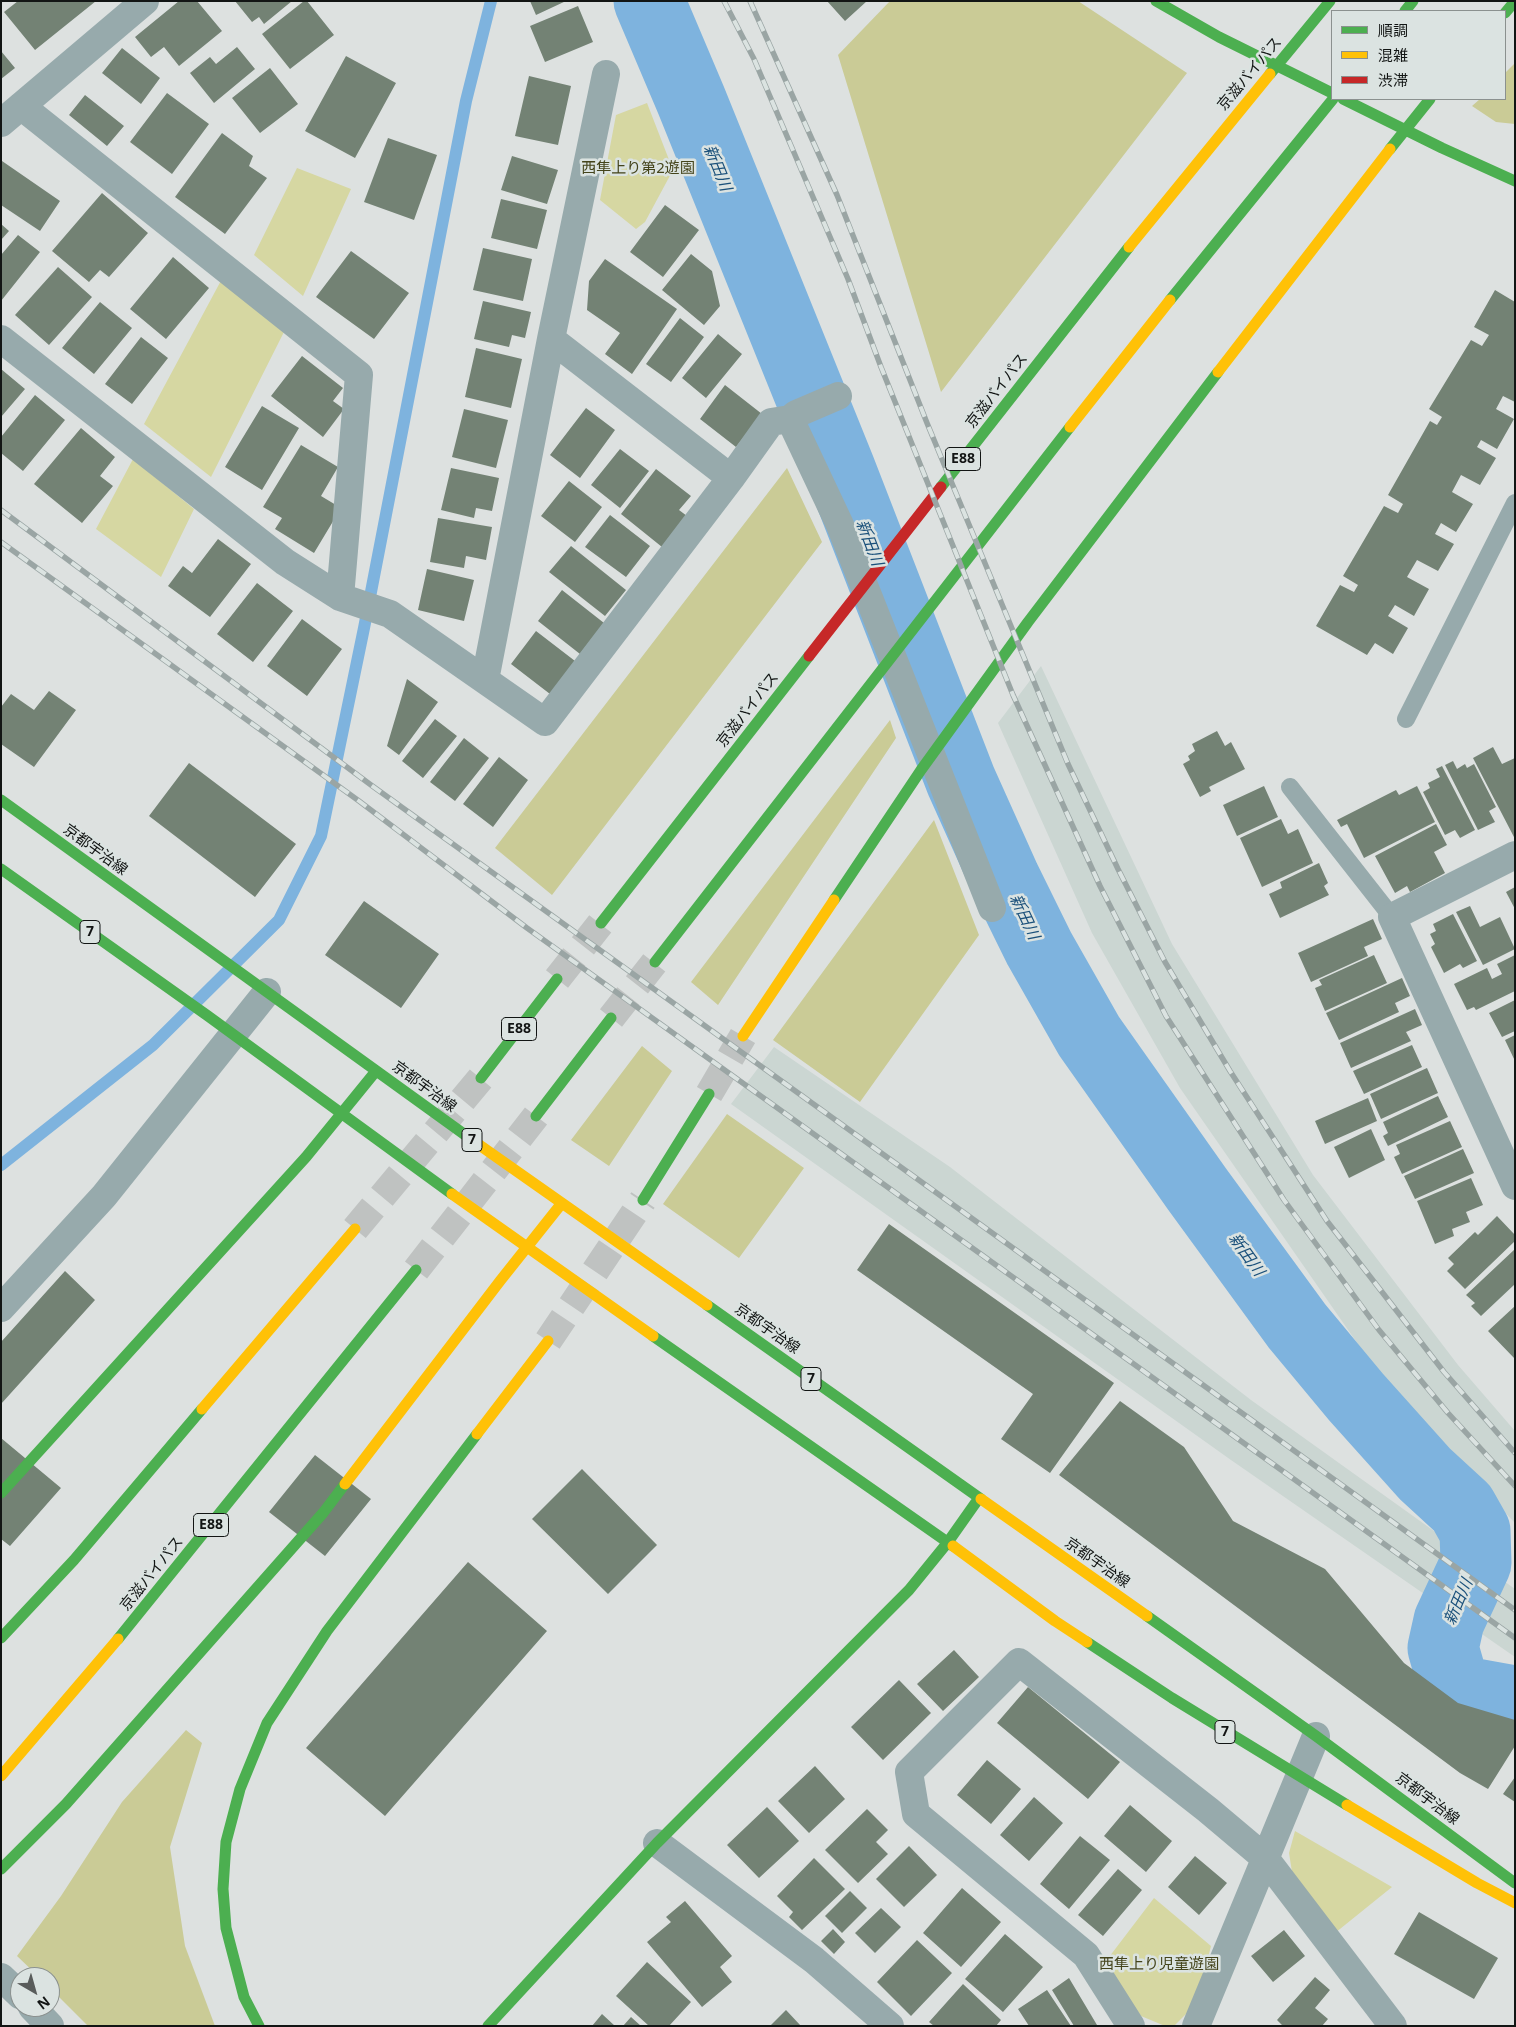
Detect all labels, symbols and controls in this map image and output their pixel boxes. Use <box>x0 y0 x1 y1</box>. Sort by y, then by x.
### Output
legend <box>1331 10 1506 100</box>
text: 順調 <box>1378 20 1408 40</box>
street label: 京滋バイパス <box>1214 34 1286 114</box>
text: 混雑 <box>1378 45 1408 65</box>
text: 渋滞 <box>1378 70 1408 90</box>
water label: 新田川 <box>699 142 735 194</box>
park label: 西隼上り第2遊園 <box>581 160 695 178</box>
street label: 京滋バイパス <box>962 350 1032 432</box>
road number: E88 <box>946 448 980 470</box>
water label: 新田川 <box>851 517 887 569</box>
street label: 京滋バイパス <box>713 669 783 751</box>
street label: 京都宇治線 <box>59 821 131 879</box>
water label: 新田川 <box>1005 891 1043 943</box>
road number: 7 <box>80 920 100 944</box>
road number: E88 <box>502 1018 536 1040</box>
street label: 京都宇治線 <box>388 1058 460 1116</box>
road number: 7 <box>462 1128 482 1152</box>
water label: 新田川 <box>1224 1230 1268 1280</box>
street label: 京都宇治線 <box>731 1300 803 1358</box>
road number: 7 <box>801 1368 821 1390</box>
road number: E88 <box>194 1514 228 1536</box>
street label: 京滋バイパス <box>117 1533 187 1615</box>
street label: 京都宇治線 <box>1061 1534 1133 1592</box>
water label: 新田川 <box>1441 1576 1477 1628</box>
road number: 7 <box>1215 1720 1235 1744</box>
street label: 京都宇治線 <box>1392 1769 1462 1829</box>
park label: 西隼上り児童遊園 <box>1099 1956 1219 1974</box>
north arrow <box>10 1967 60 2017</box>
text: N <box>34 1992 54 2014</box>

